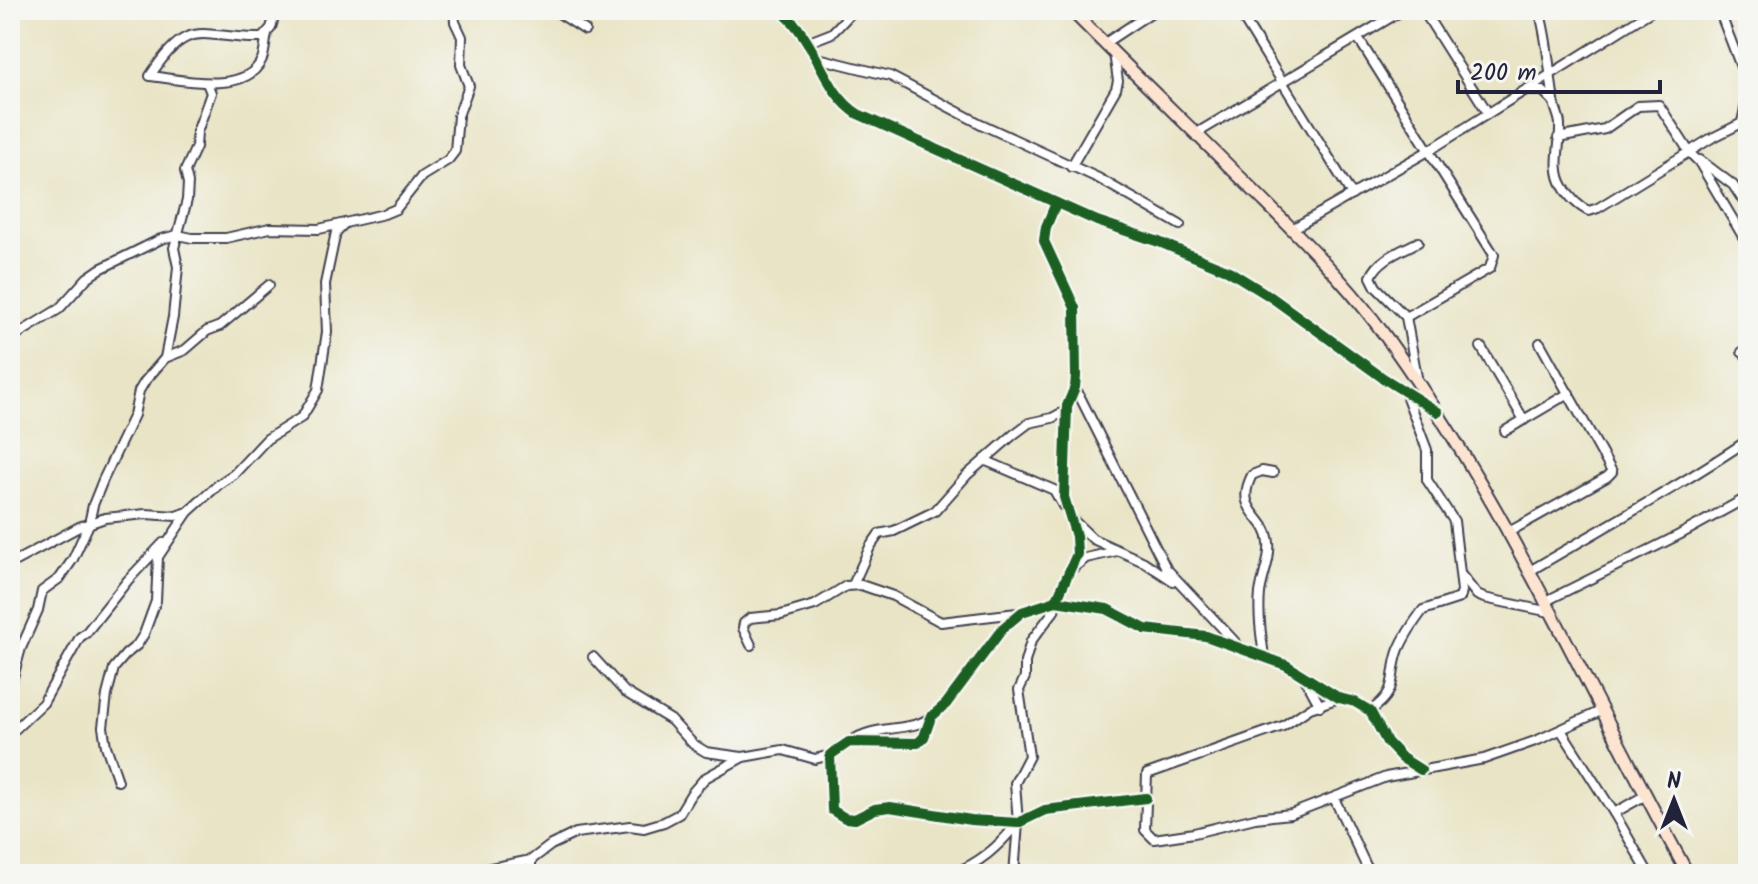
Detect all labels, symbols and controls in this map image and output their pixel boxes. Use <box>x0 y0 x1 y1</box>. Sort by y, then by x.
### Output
scale bar <box>1458 44 1660 94</box>
text: 200 m <box>1470 54 1537 93</box>
north arrow <box>1634 760 1714 840</box>
text: N <box>1667 765 1681 800</box>

